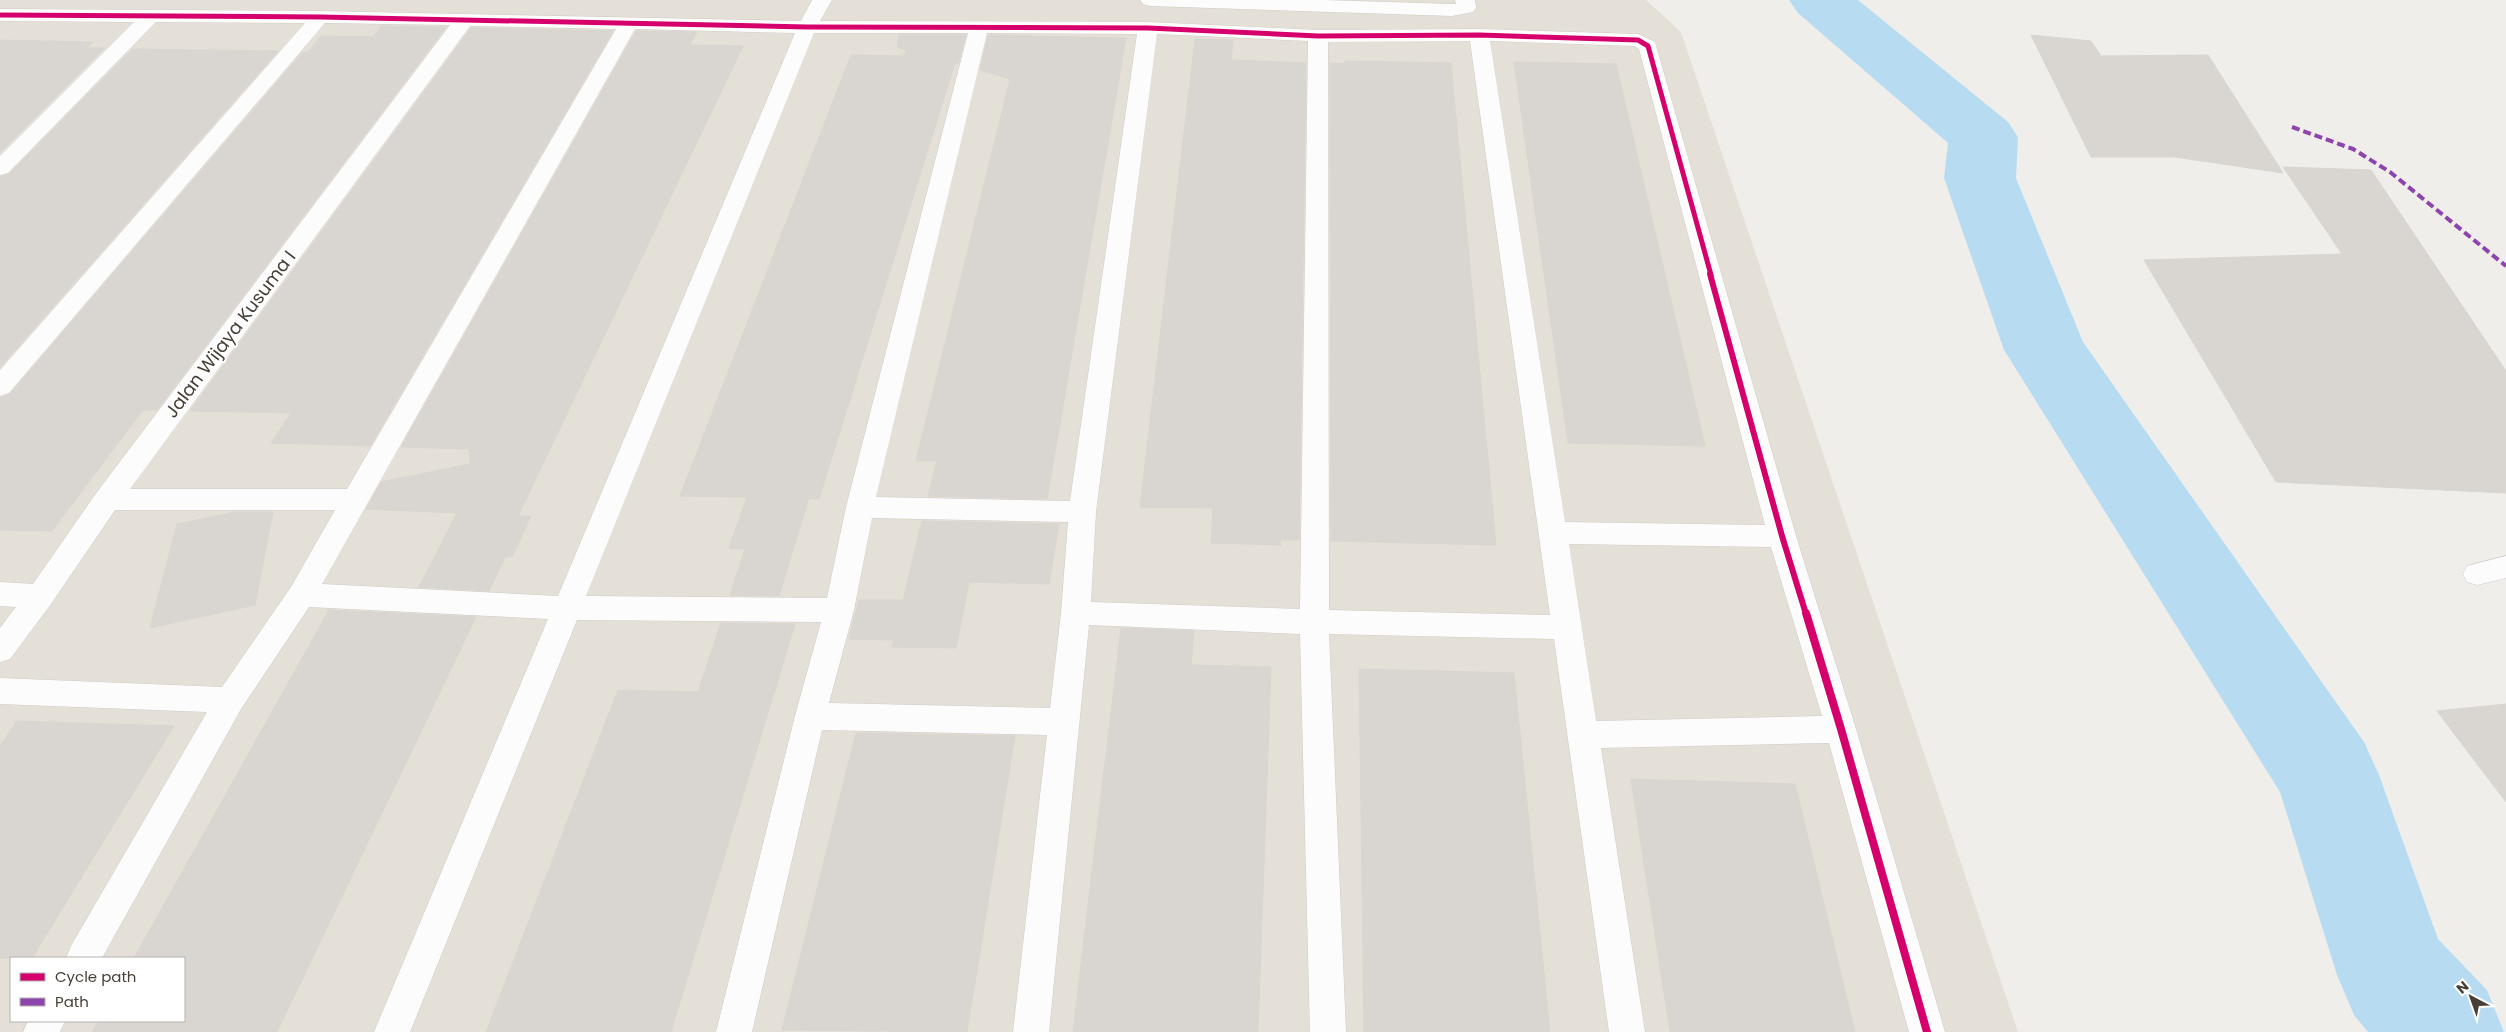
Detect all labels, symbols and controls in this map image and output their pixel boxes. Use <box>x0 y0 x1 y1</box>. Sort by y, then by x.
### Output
street label: Jalan Wijaya Kusuma I <box>159 245 301 423</box>
legend <box>10 957 185 1022</box>
text: Cycle path <box>55 966 136 987</box>
north arrow <box>2446 972 2496 1022</box>
text: N <box>2452 976 2473 998</box>
text: Path <box>55 991 89 1012</box>

